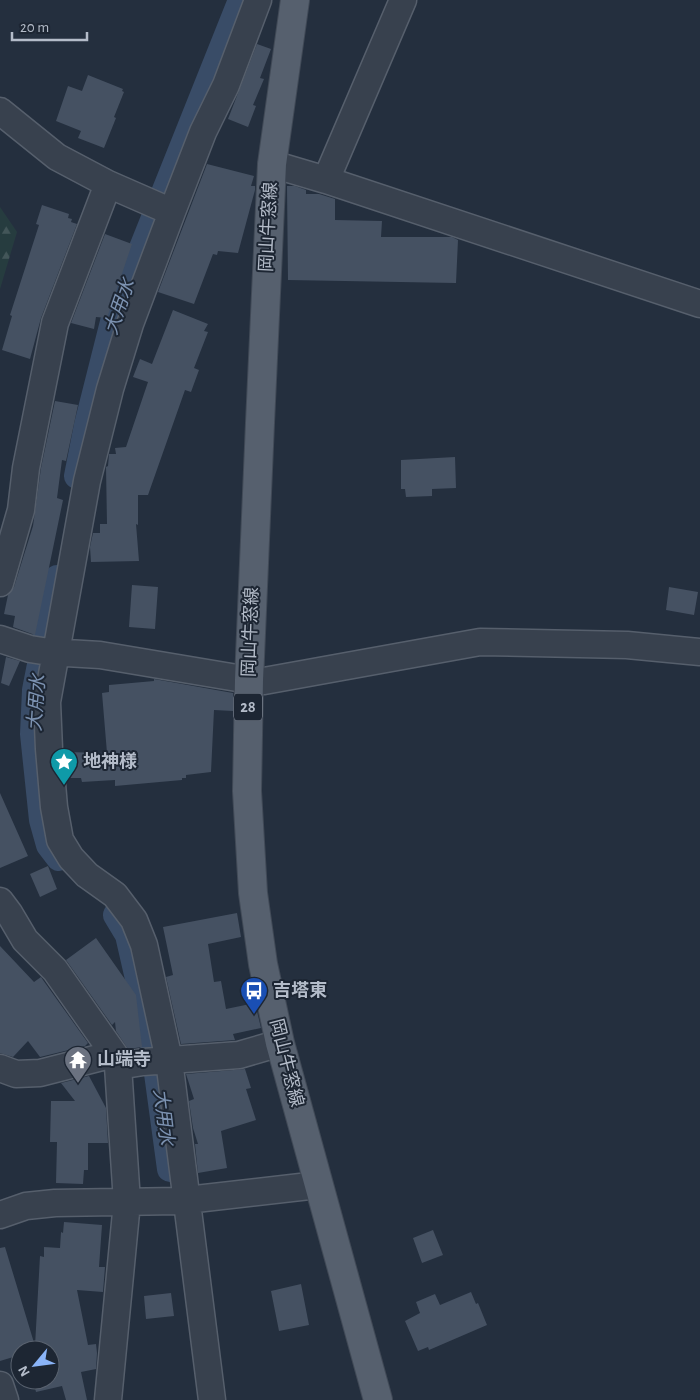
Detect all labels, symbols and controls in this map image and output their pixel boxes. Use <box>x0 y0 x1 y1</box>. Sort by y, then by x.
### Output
scale bar <box>12 10 88 42</box>
text: 20 m <box>20 20 49 35</box>
street label: 岡山牛窓線 <box>256 181 280 272</box>
water label: 大用水 <box>101 275 139 337</box>
street label: 岡山牛窓線 <box>238 587 262 677</box>
water label: 大用水 <box>25 672 49 732</box>
road number: 28 <box>234 694 262 720</box>
place icon: 地神様 <box>49 747 79 786</box>
place label: 地神様 <box>83 751 137 771</box>
bus stop icon: 吉塔東 <box>239 976 269 1015</box>
place label: 吉塔東 <box>273 981 327 1000</box>
street label: 岡山牛窓線 <box>266 1017 308 1109</box>
temple icon: 山端寺 <box>63 1045 93 1084</box>
place label: 山端寺 <box>97 1050 151 1069</box>
water label: 大用水 <box>150 1087 177 1148</box>
north arrow <box>10 1340 60 1390</box>
text: N <box>16 1363 33 1378</box>

